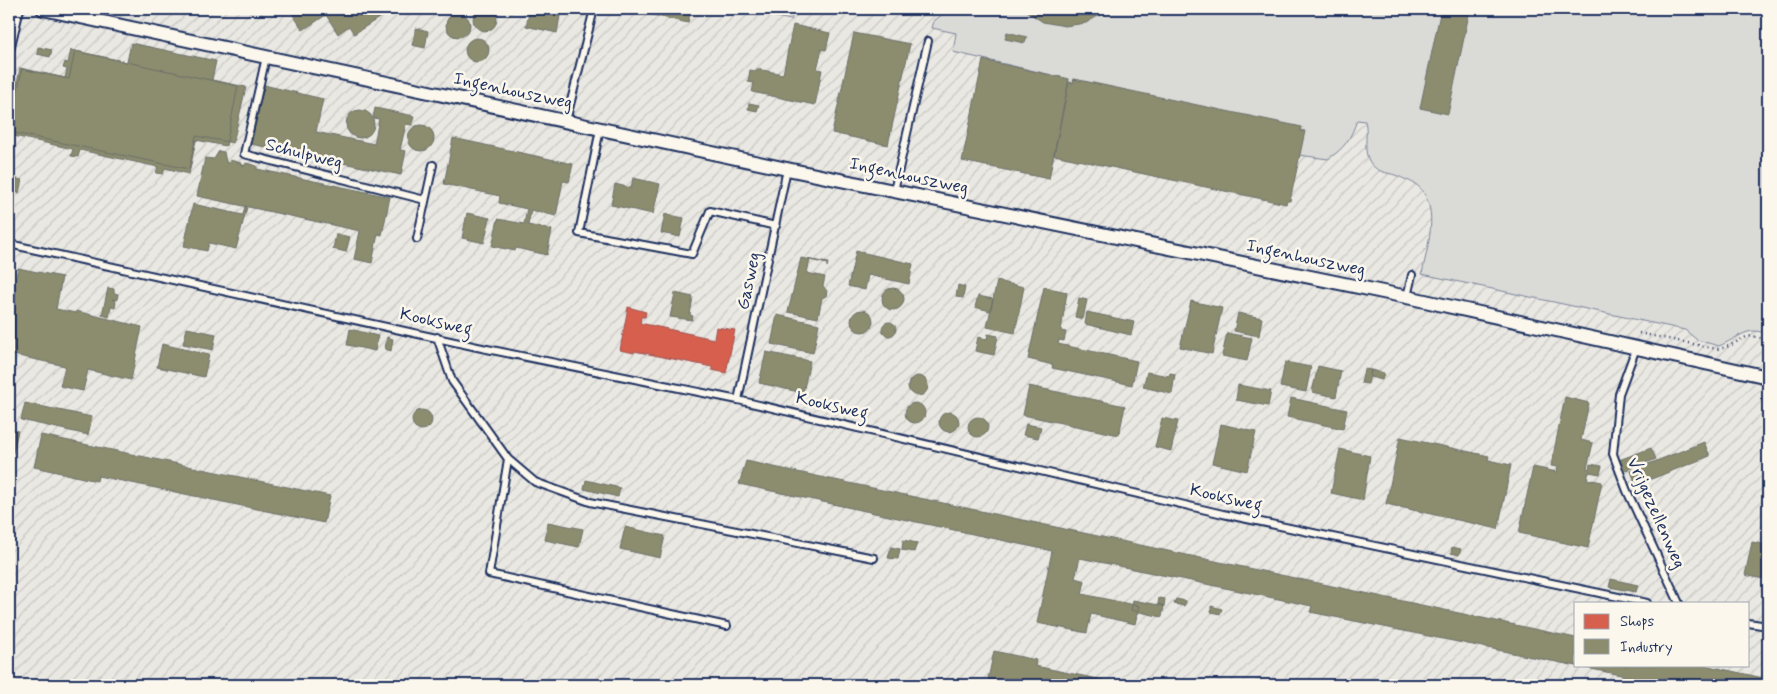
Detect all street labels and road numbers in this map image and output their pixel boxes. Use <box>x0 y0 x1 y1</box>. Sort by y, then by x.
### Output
street label: Ingenhouszweg <box>451 67 575 117</box>
street label: Schulpweg <box>263 133 345 175</box>
street label: Ingenhouszweg <box>847 152 971 202</box>
street label: Ingenhouszweg <box>1244 234 1368 284</box>
street label: Gasweg <box>731 250 767 312</box>
street label: Kooksweg <box>397 302 475 344</box>
street label: Kooksweg <box>793 386 871 428</box>
street label: Vrijgezellenweg <box>1621 453 1691 573</box>
street label: Kooksweg <box>1187 478 1265 520</box>

